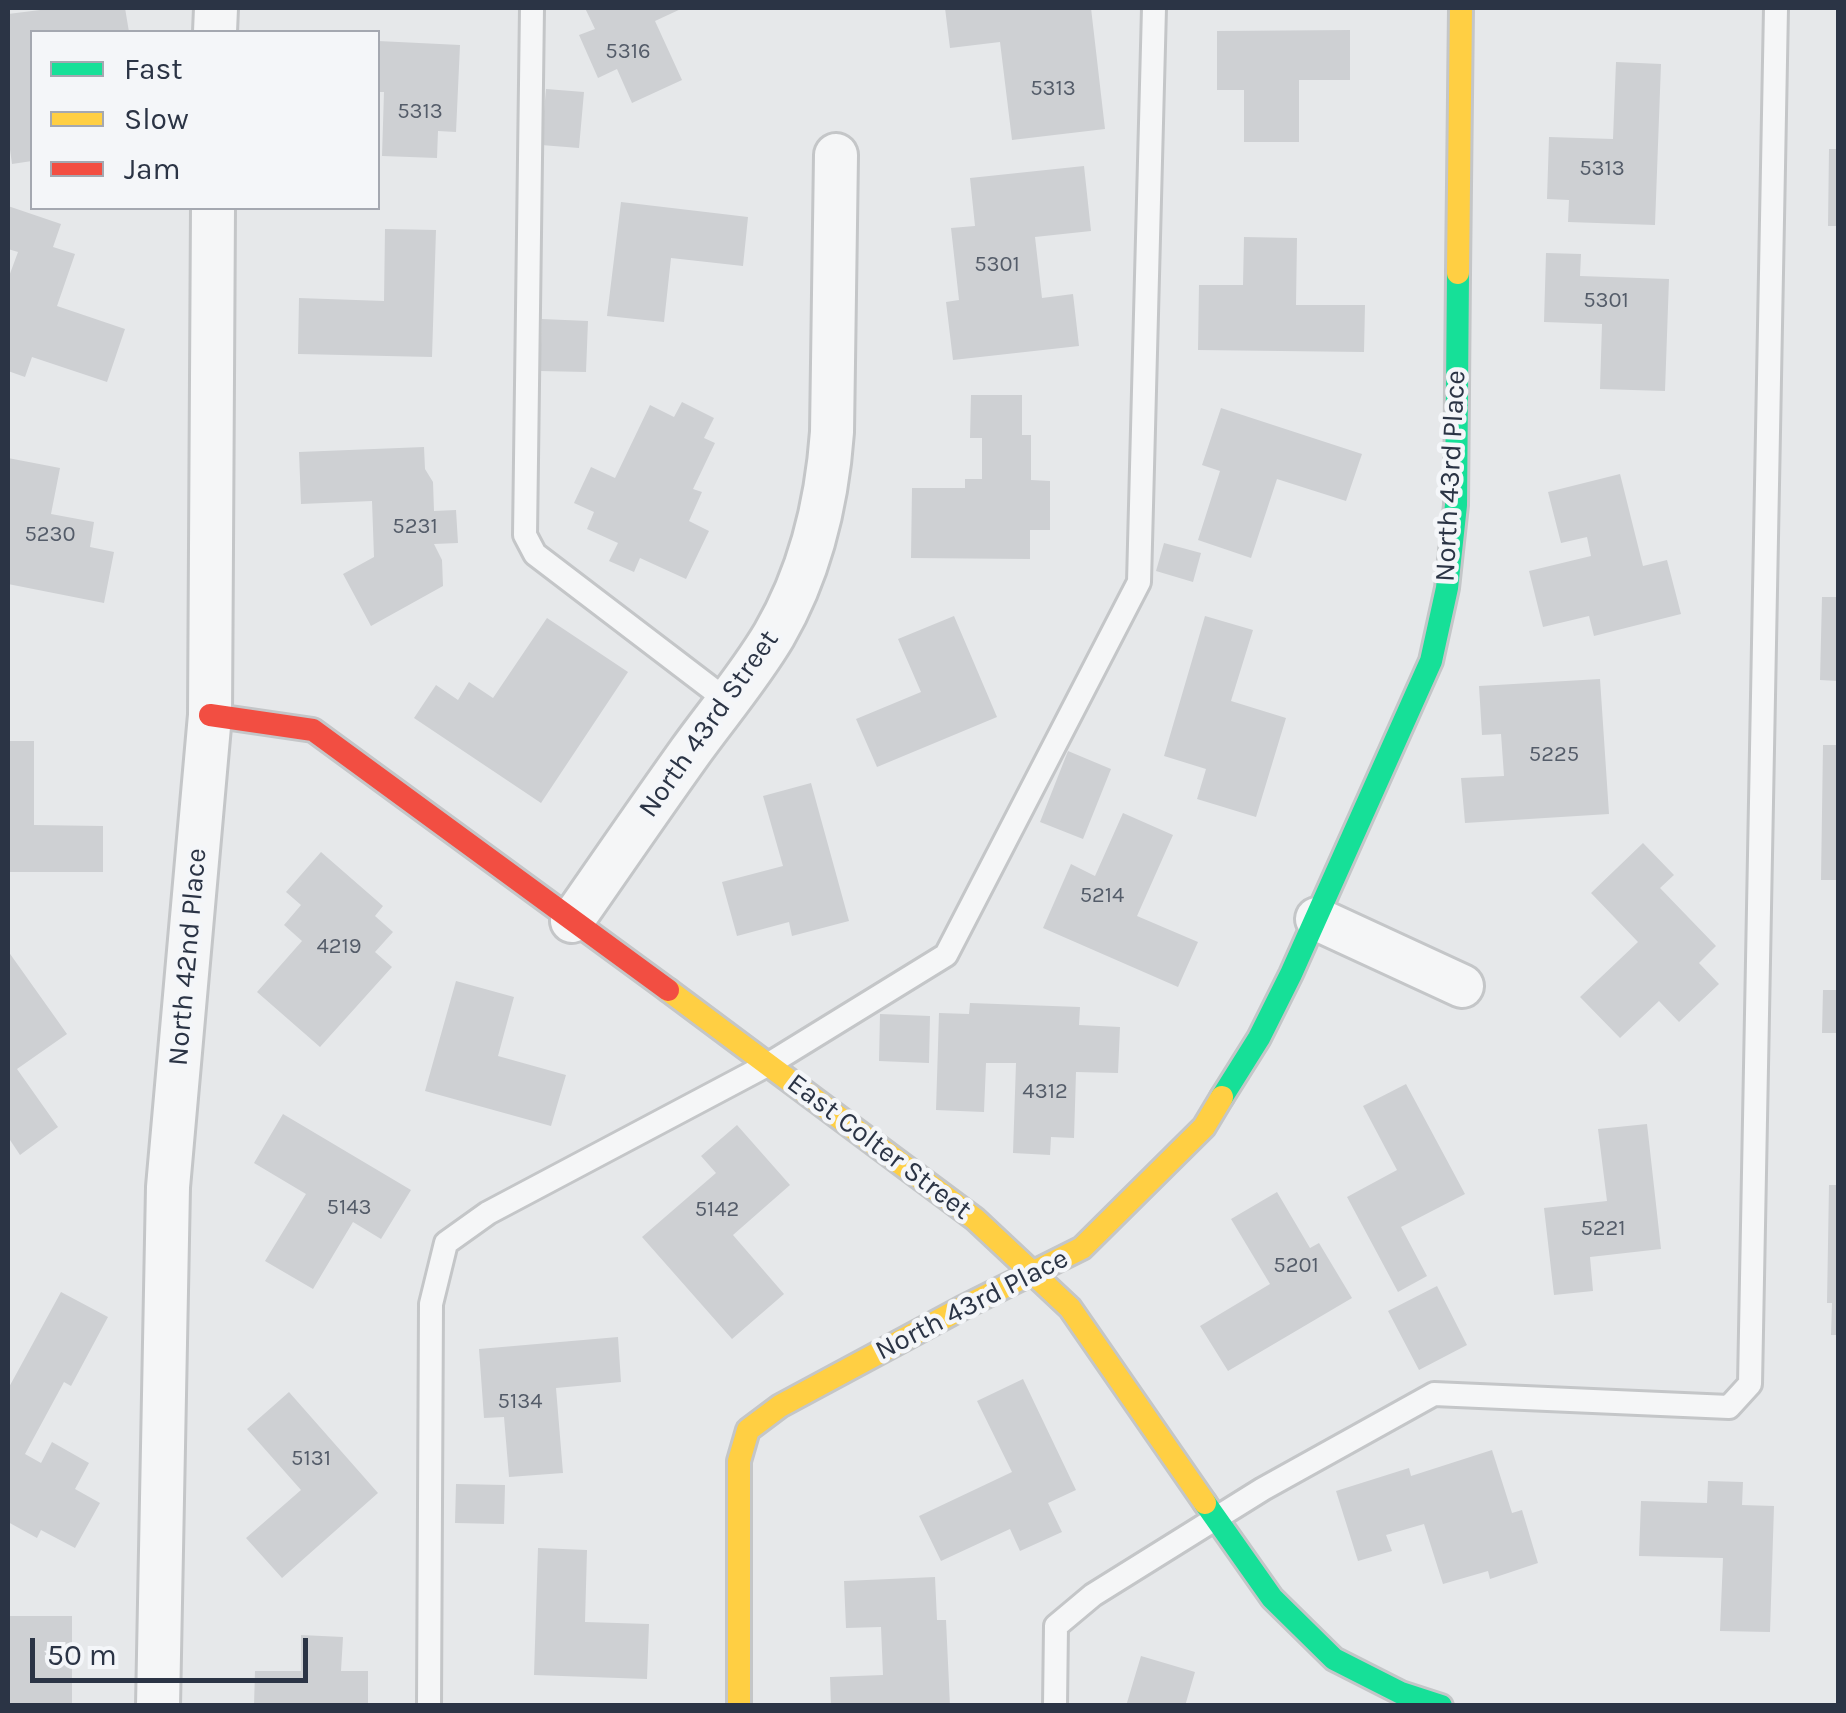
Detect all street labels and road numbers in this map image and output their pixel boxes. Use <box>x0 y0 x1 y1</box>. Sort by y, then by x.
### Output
street label: North 43rd Place <box>1429 369 1473 583</box>
street label: North 43rd Street <box>632 624 786 824</box>
street label: North 42nd Place <box>162 847 214 1067</box>
street label: East Colter Street <box>780 1067 978 1227</box>
street label: North 43rd Place <box>870 1242 1074 1368</box>

